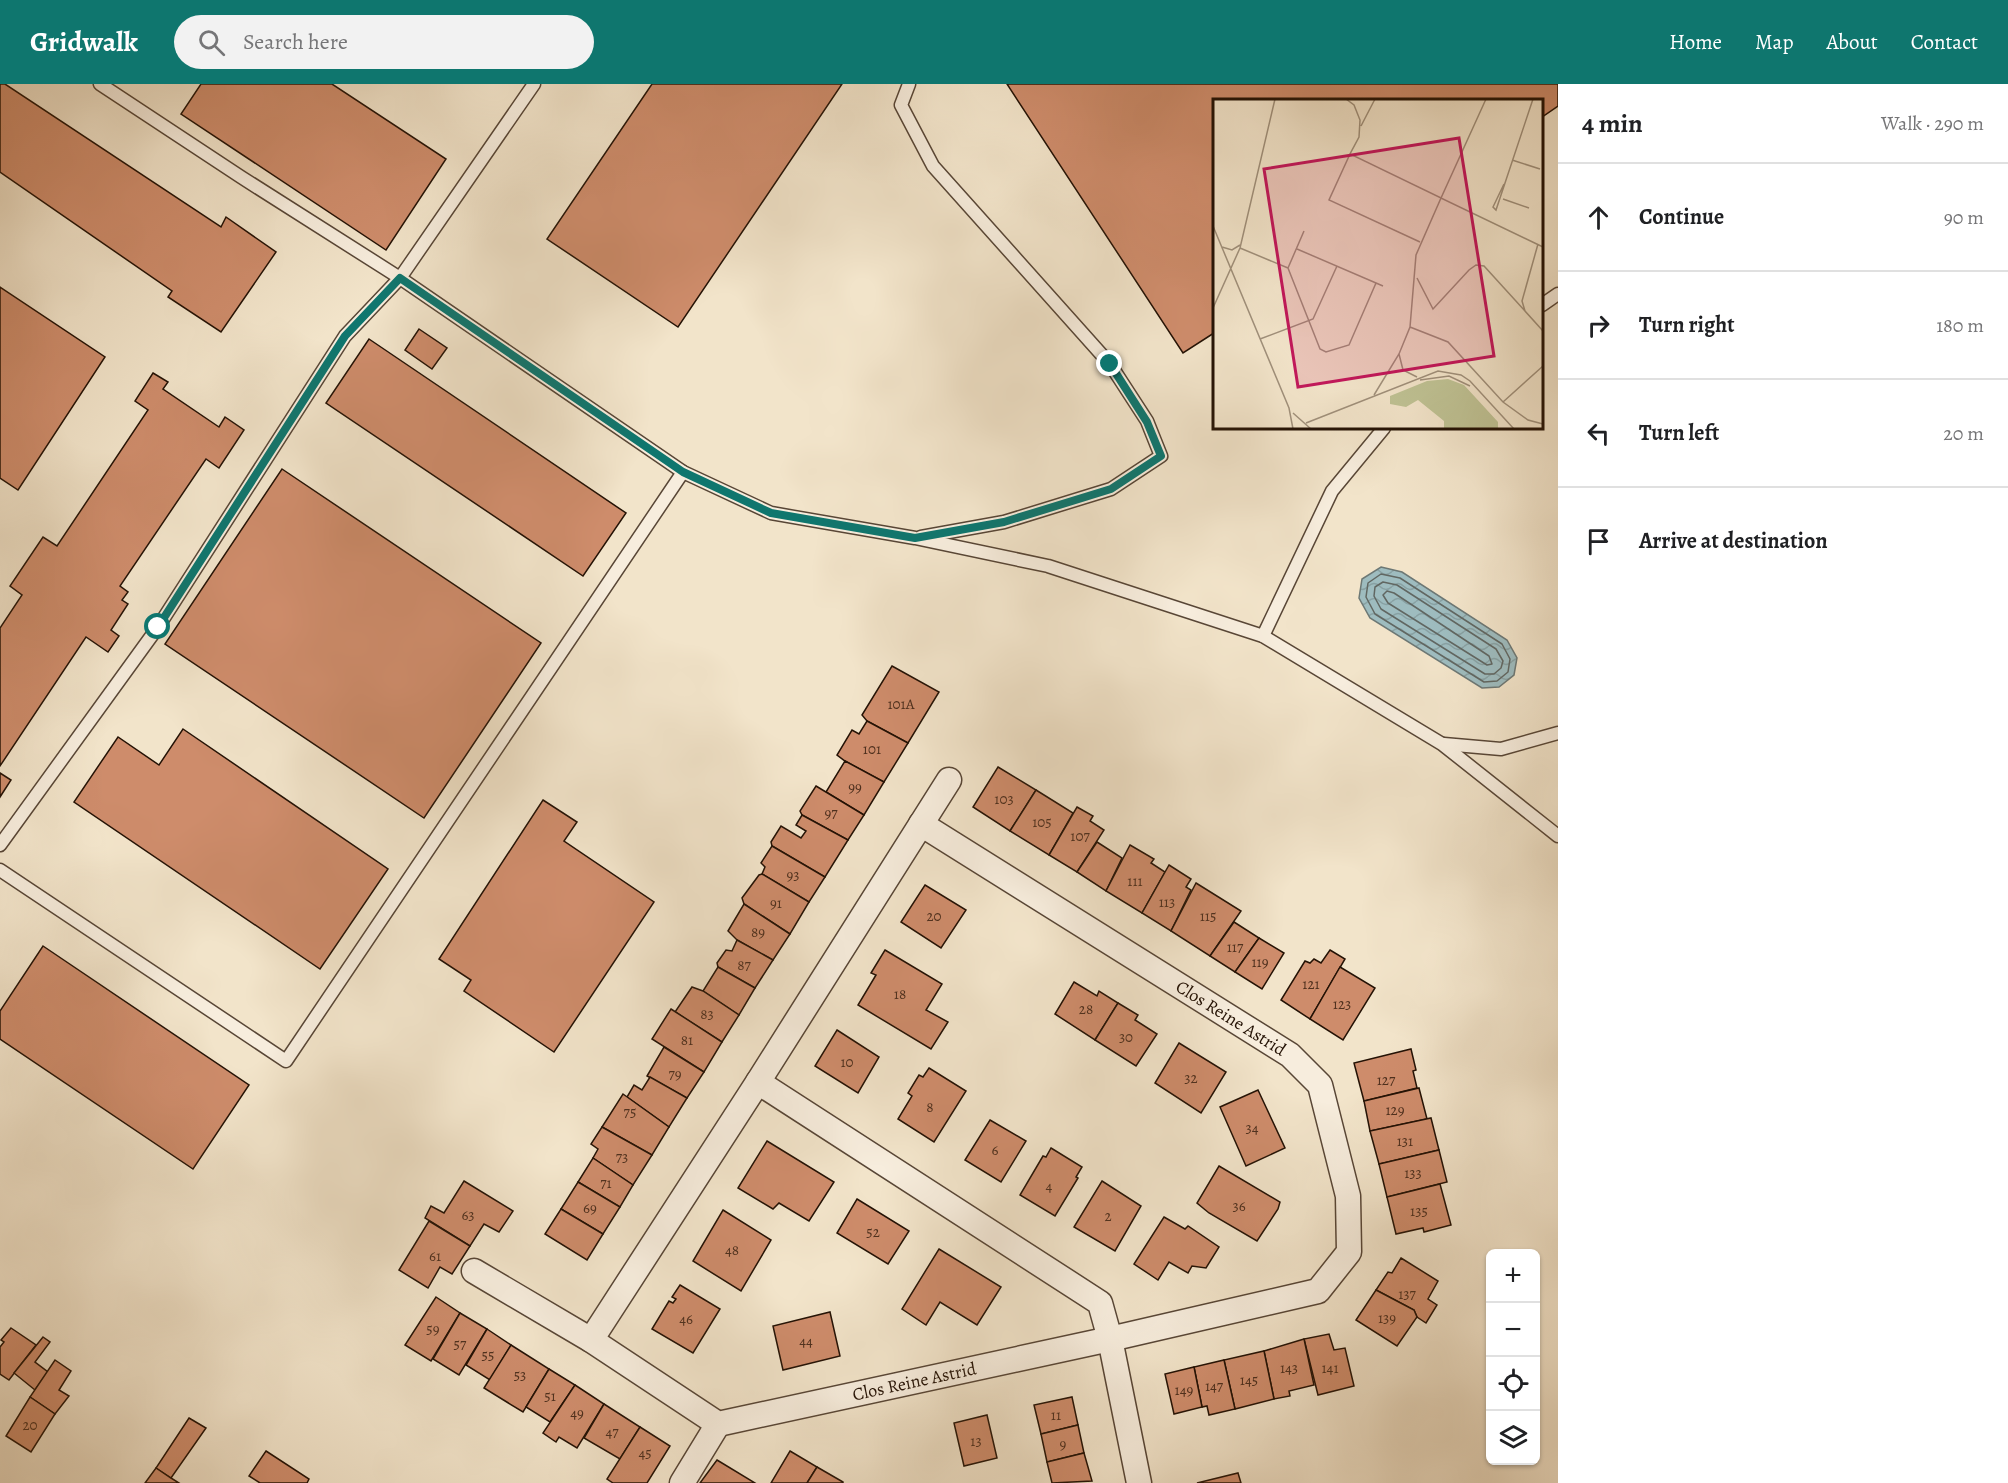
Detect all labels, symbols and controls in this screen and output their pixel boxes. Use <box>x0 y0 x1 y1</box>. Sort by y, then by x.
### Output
search box <box>174 15 594 69</box>
text: Gridwalk <box>30 23 138 61</box>
icon: search <box>195 26 228 59</box>
text: Search here <box>243 27 348 57</box>
text: Home <box>1669 28 1722 56</box>
text: Map <box>1755 28 1793 56</box>
text: About <box>1826 28 1878 56</box>
text: Contact <box>1911 28 1978 56</box>
inset map <box>1213 99 1543 429</box>
text: 4 min <box>1582 106 1643 141</box>
text: Walk · 290 m <box>1881 110 1984 137</box>
icon: ahead <box>1582 201 1615 234</box>
text: Continue <box>1639 202 1724 232</box>
text: 90 m <box>1944 204 1984 231</box>
icon: right <box>1582 309 1615 342</box>
text: Turn right <box>1639 310 1735 340</box>
text: 180 m <box>1936 312 1984 339</box>
route end <box>1096 350 1122 376</box>
icon: left <box>1582 417 1615 450</box>
text: Turn left <box>1639 418 1719 448</box>
text: 20 m <box>1943 420 1984 447</box>
icon: arrive <box>1582 525 1615 558</box>
text: Arrive at destination <box>1639 526 1828 556</box>
route start <box>144 613 170 639</box>
house number: 101A <box>887 694 915 714</box>
house number: 101 <box>863 739 881 759</box>
house number: 99 <box>848 777 862 797</box>
house number: 103 <box>994 789 1014 809</box>
house number: 97 <box>824 803 838 823</box>
house number: 105 <box>1032 812 1052 832</box>
house number: 107 <box>1070 826 1090 846</box>
house number: 93 <box>786 865 800 885</box>
house number: 111 <box>1127 871 1143 891</box>
house number: 113 <box>1159 892 1175 912</box>
house number: 91 <box>770 893 782 913</box>
house number: 20 <box>926 906 942 926</box>
house number: 115 <box>1200 906 1216 926</box>
house number: 89 <box>751 922 765 942</box>
house number: 117 <box>1227 937 1244 957</box>
house number: 119 <box>1251 952 1269 972</box>
house number: 87 <box>737 955 751 975</box>
street label: Clos Reine Astrid <box>1171 974 1291 1062</box>
house number: 121 <box>1302 974 1320 994</box>
house number: 18 <box>894 984 906 1004</box>
house number: 123 <box>1333 994 1351 1014</box>
house number: 28 <box>1079 999 1093 1019</box>
house number: 83 <box>700 1004 714 1024</box>
house number: 30 <box>1119 1027 1133 1047</box>
house number: 81 <box>681 1030 693 1050</box>
house number: 10 <box>840 1052 854 1072</box>
house number: 79 <box>668 1064 682 1084</box>
house number: 32 <box>1184 1068 1198 1088</box>
house number: 127 <box>1377 1070 1396 1090</box>
house number: 8 <box>926 1097 934 1117</box>
house number: 129 <box>1385 1100 1405 1120</box>
house number: 75 <box>624 1102 636 1122</box>
house number: 34 <box>1245 1118 1259 1138</box>
house number: 131 <box>1397 1131 1413 1151</box>
house number: 6 <box>992 1140 999 1160</box>
house number: 73 <box>616 1147 628 1167</box>
house number: 133 <box>1404 1163 1422 1183</box>
house number: 71 <box>600 1173 612 1193</box>
house number: 4 <box>1046 1176 1053 1196</box>
house number: 36 <box>1232 1196 1246 1216</box>
house number: 69 <box>583 1198 597 1218</box>
house number: 135 <box>1410 1201 1428 1221</box>
house number: 63 <box>461 1205 475 1225</box>
house number: 2 <box>1104 1206 1112 1226</box>
house number: 52 <box>866 1222 880 1242</box>
house number: 48 <box>725 1240 739 1260</box>
house number: 61 <box>429 1246 441 1266</box>
map controls <box>1486 1249 1540 1465</box>
button: + <box>1486 1249 1540 1303</box>
house number: 137 <box>1398 1284 1417 1304</box>
button: − <box>1486 1303 1540 1357</box>
house number: 139 <box>1378 1308 1396 1328</box>
house number: 46 <box>679 1309 693 1329</box>
house number: 59 <box>426 1319 440 1339</box>
house number: 44 <box>799 1331 813 1351</box>
house number: 57 <box>454 1334 467 1354</box>
house number: 55 <box>482 1345 494 1365</box>
street label: Clos Reine Astrid <box>850 1356 979 1407</box>
button: locate <box>1486 1357 1540 1411</box>
house number: 143 <box>1280 1358 1298 1378</box>
house number: 141 <box>1321 1358 1339 1378</box>
house number: 53 <box>514 1365 526 1385</box>
house number: 145 <box>1240 1370 1258 1390</box>
house number: 147 <box>1205 1376 1224 1396</box>
house number: 149 <box>1175 1380 1194 1400</box>
house number: 51 <box>544 1386 556 1406</box>
house number: 49 <box>570 1403 584 1423</box>
house number: 11 <box>1051 1405 1061 1425</box>
button: layers <box>1486 1411 1540 1465</box>
house number: 20 <box>22 1415 38 1435</box>
house number: 47 <box>605 1422 619 1442</box>
house number: 13 <box>970 1431 982 1451</box>
house number: 9 <box>1060 1434 1067 1454</box>
house number: 45 <box>638 1443 652 1463</box>

